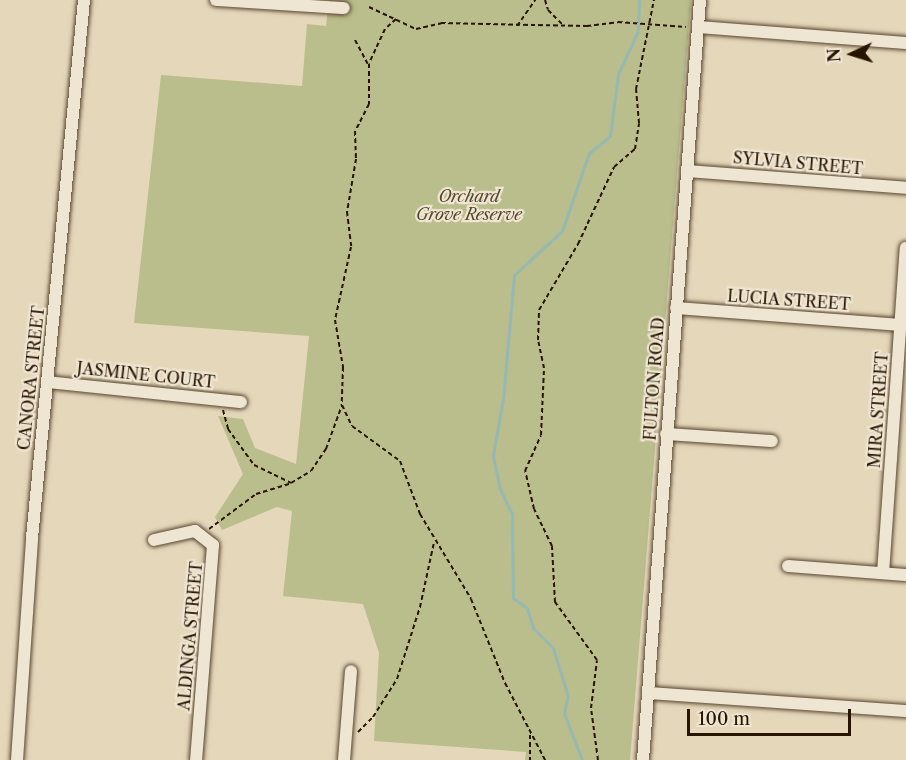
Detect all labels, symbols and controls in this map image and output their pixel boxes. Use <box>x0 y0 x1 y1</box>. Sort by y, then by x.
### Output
north arrow <box>822 24 882 84</box>
text: N <box>824 48 845 63</box>
street label: SYLVIA STREET <box>732 148 864 178</box>
park label: Orchard Grove Reserve <box>416 186 522 224</box>
street label: LUCIA STREET <box>726 286 852 314</box>
street label: CANORA STREET <box>14 305 48 451</box>
street label: FULTON ROAD <box>640 317 668 441</box>
street label: MIRA STREET <box>864 351 892 469</box>
street label: JASMINE COURT <box>76 358 216 392</box>
street label: ALDINGA STREET <box>174 560 206 712</box>
scale bar <box>690 697 854 735</box>
text: 100 m <box>698 708 750 730</box>

